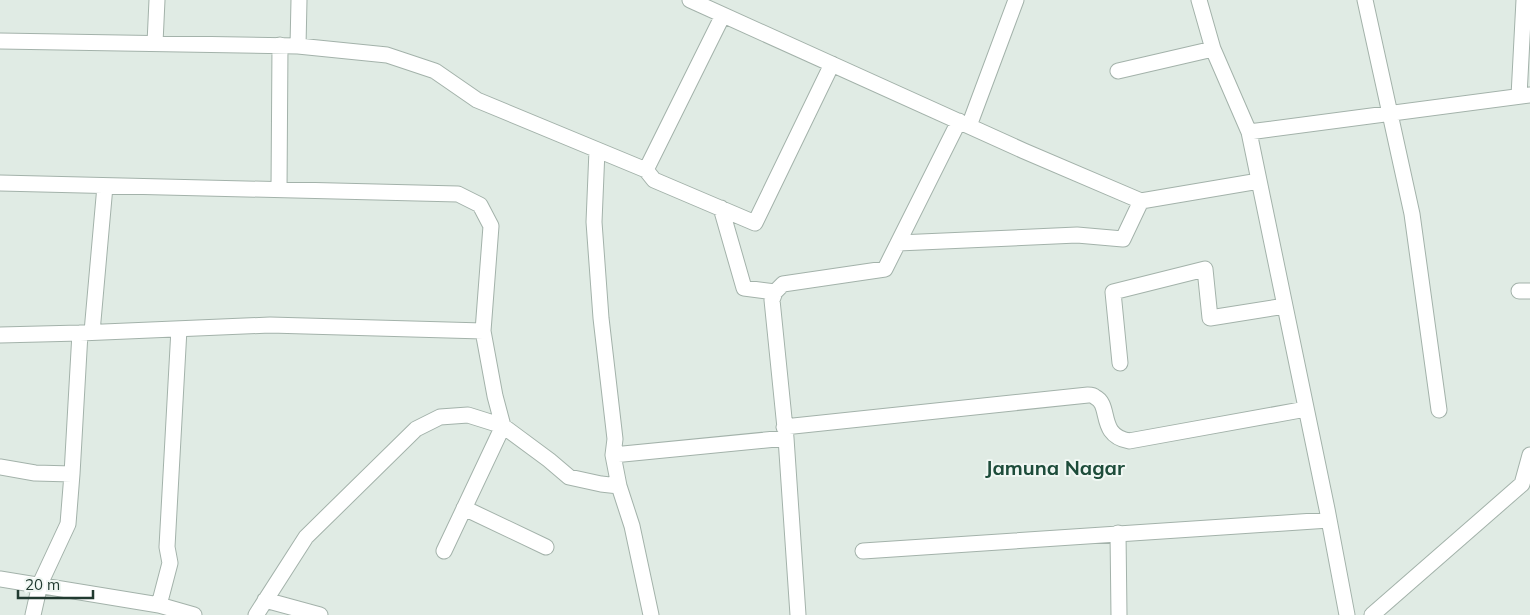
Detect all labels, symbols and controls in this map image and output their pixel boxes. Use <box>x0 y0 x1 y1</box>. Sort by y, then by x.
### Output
district label: Jamuna Nagar <box>985 455 1125 480</box>
scale bar <box>18 568 92 600</box>
text: 20 m <box>25 575 60 594</box>

